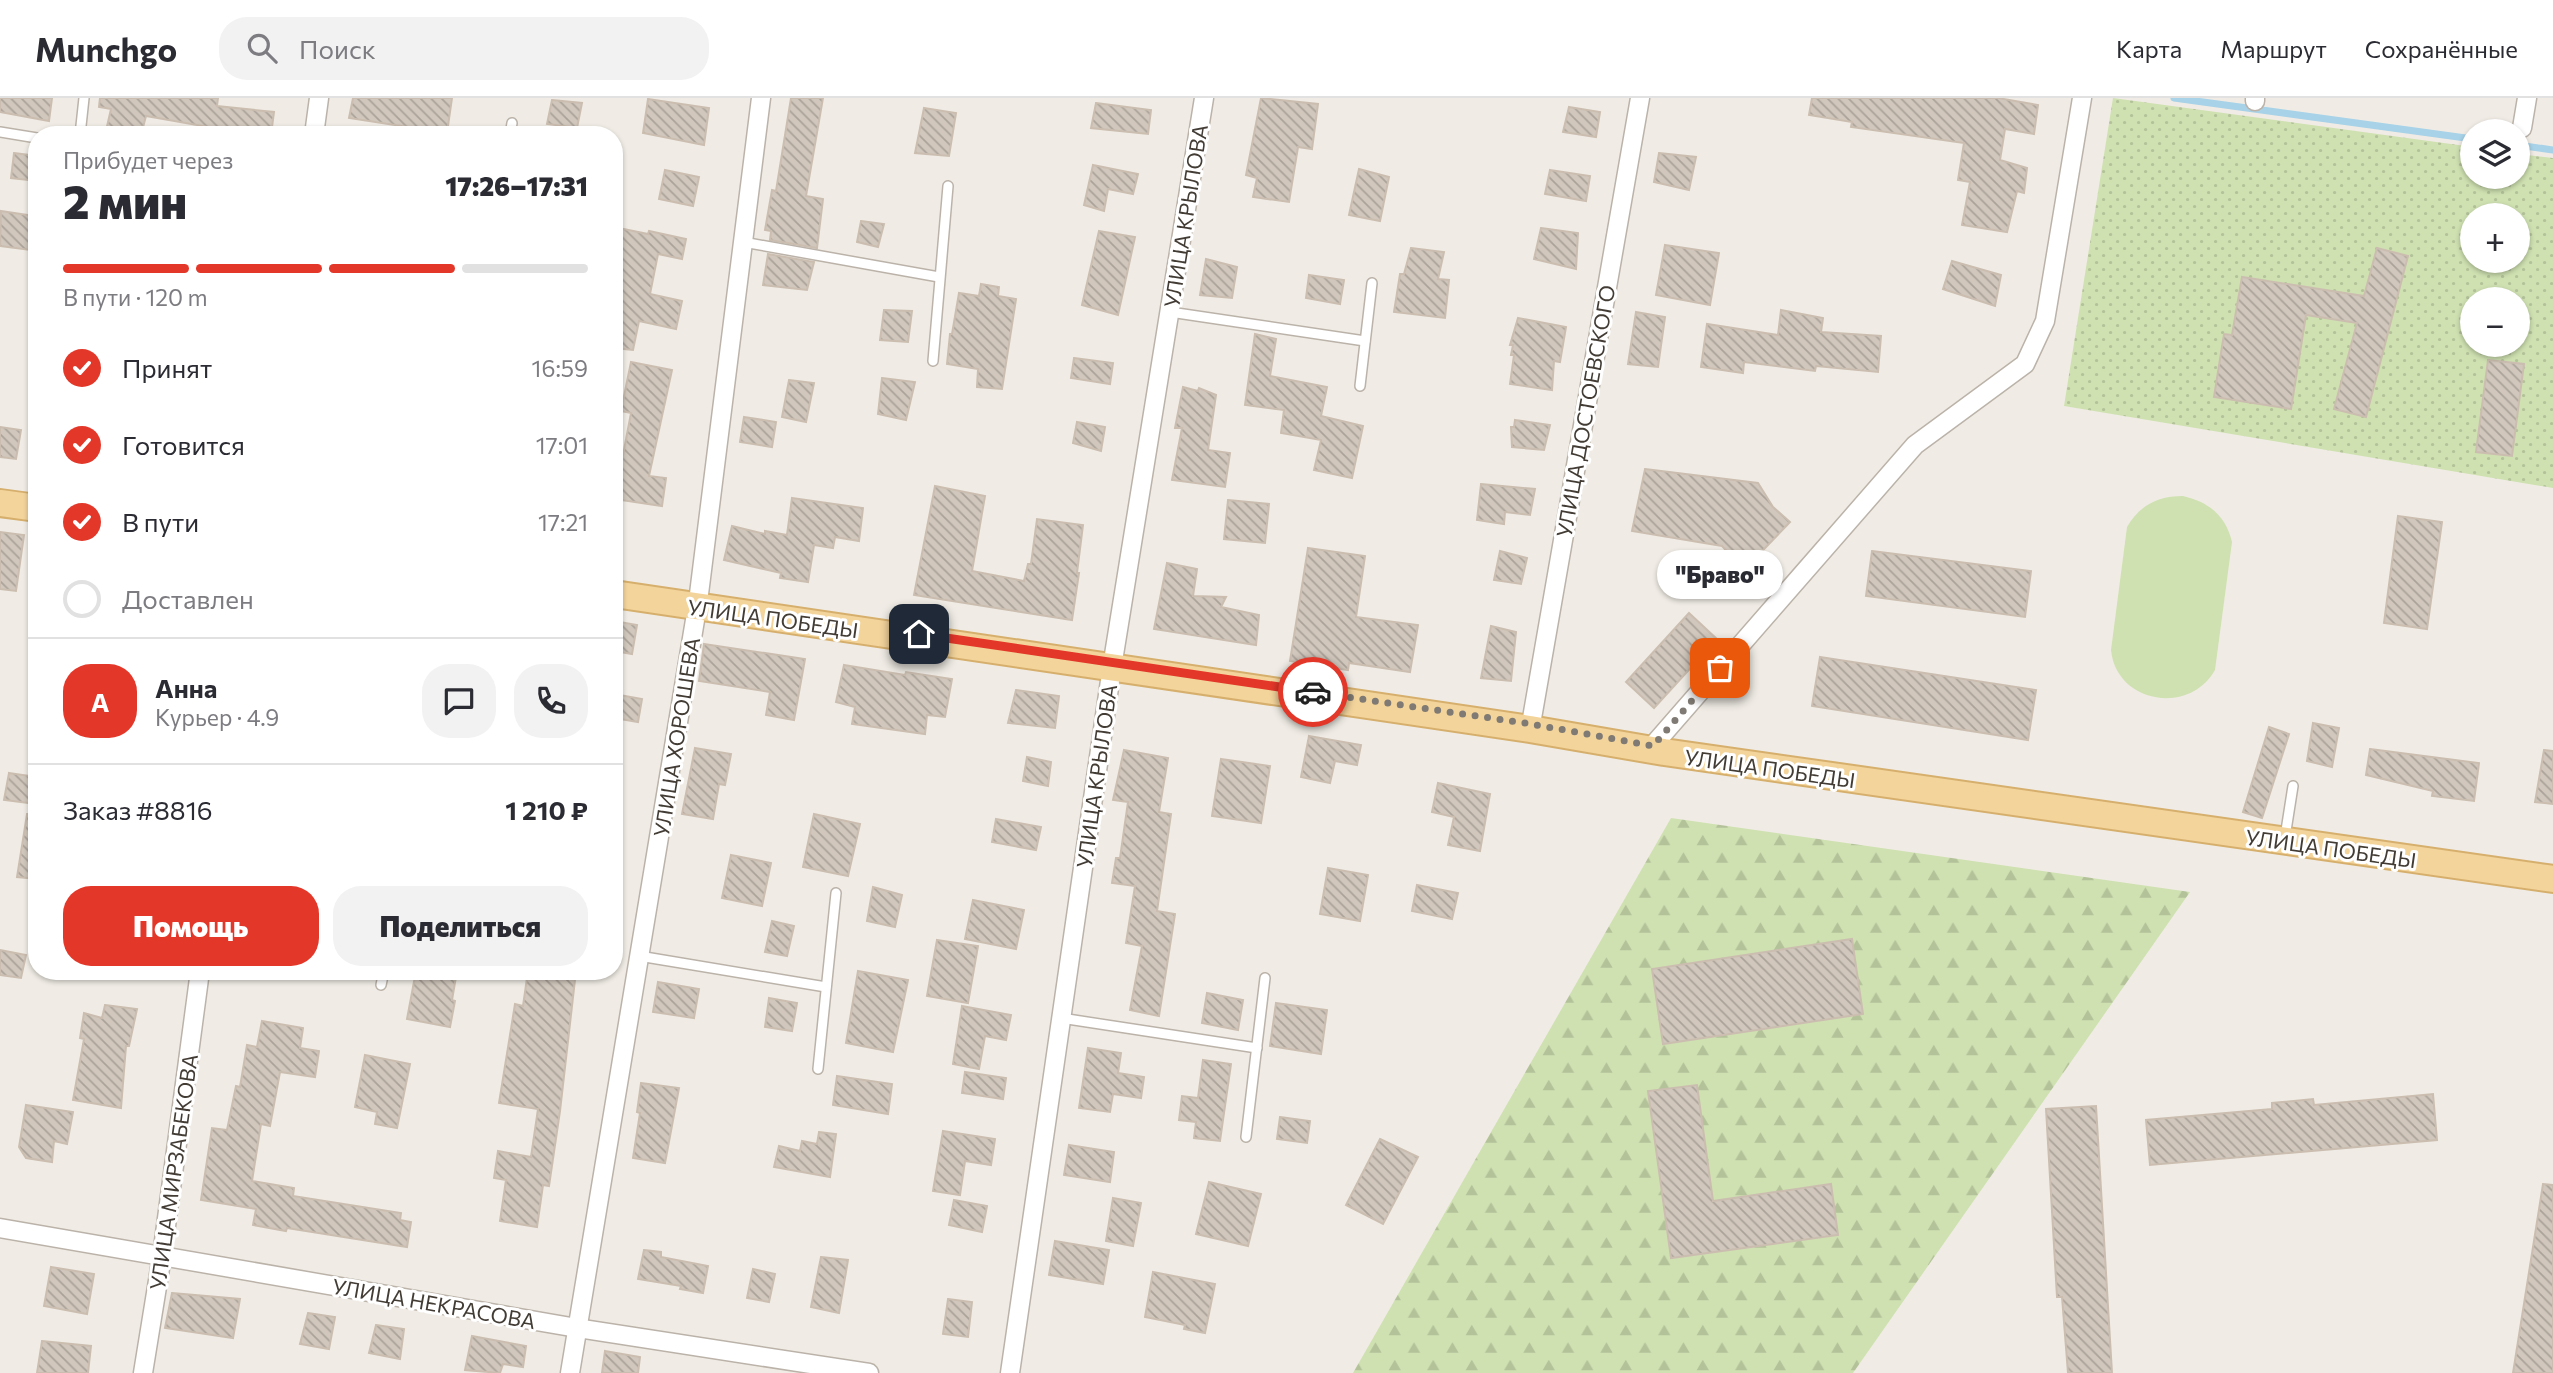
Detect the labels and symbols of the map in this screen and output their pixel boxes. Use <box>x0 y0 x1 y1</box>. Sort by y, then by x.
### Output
street label: УЛИЦА КРЫЛОВА <box>1158 123 1212 309</box>
street label: УЛИЦА ДОСТОЕВСКОГО <box>1550 283 1620 539</box>
callout: "Браво" <box>1657 549 1783 598</box>
street label: УЛИЦА ПОБЕДЫ <box>686 594 860 642</box>
pin <box>889 604 949 664</box>
street label: УЛИЦА ХОРОШЕВА <box>648 635 704 839</box>
pin <box>1690 638 1750 698</box>
courier <box>1278 657 1348 727</box>
street label: УЛИЦА КРЫЛОВА <box>1071 682 1121 870</box>
street label: УЛИЦА ПОБЕДЫ <box>1683 744 1857 792</box>
street label: УЛИЦА ПОБЕДЫ <box>2244 824 2418 872</box>
street label: УЛИЦА МИРЗАБЕКОВА <box>144 1052 202 1292</box>
street label: УЛИЦА НЕКРАСОВА <box>330 1273 538 1333</box>

